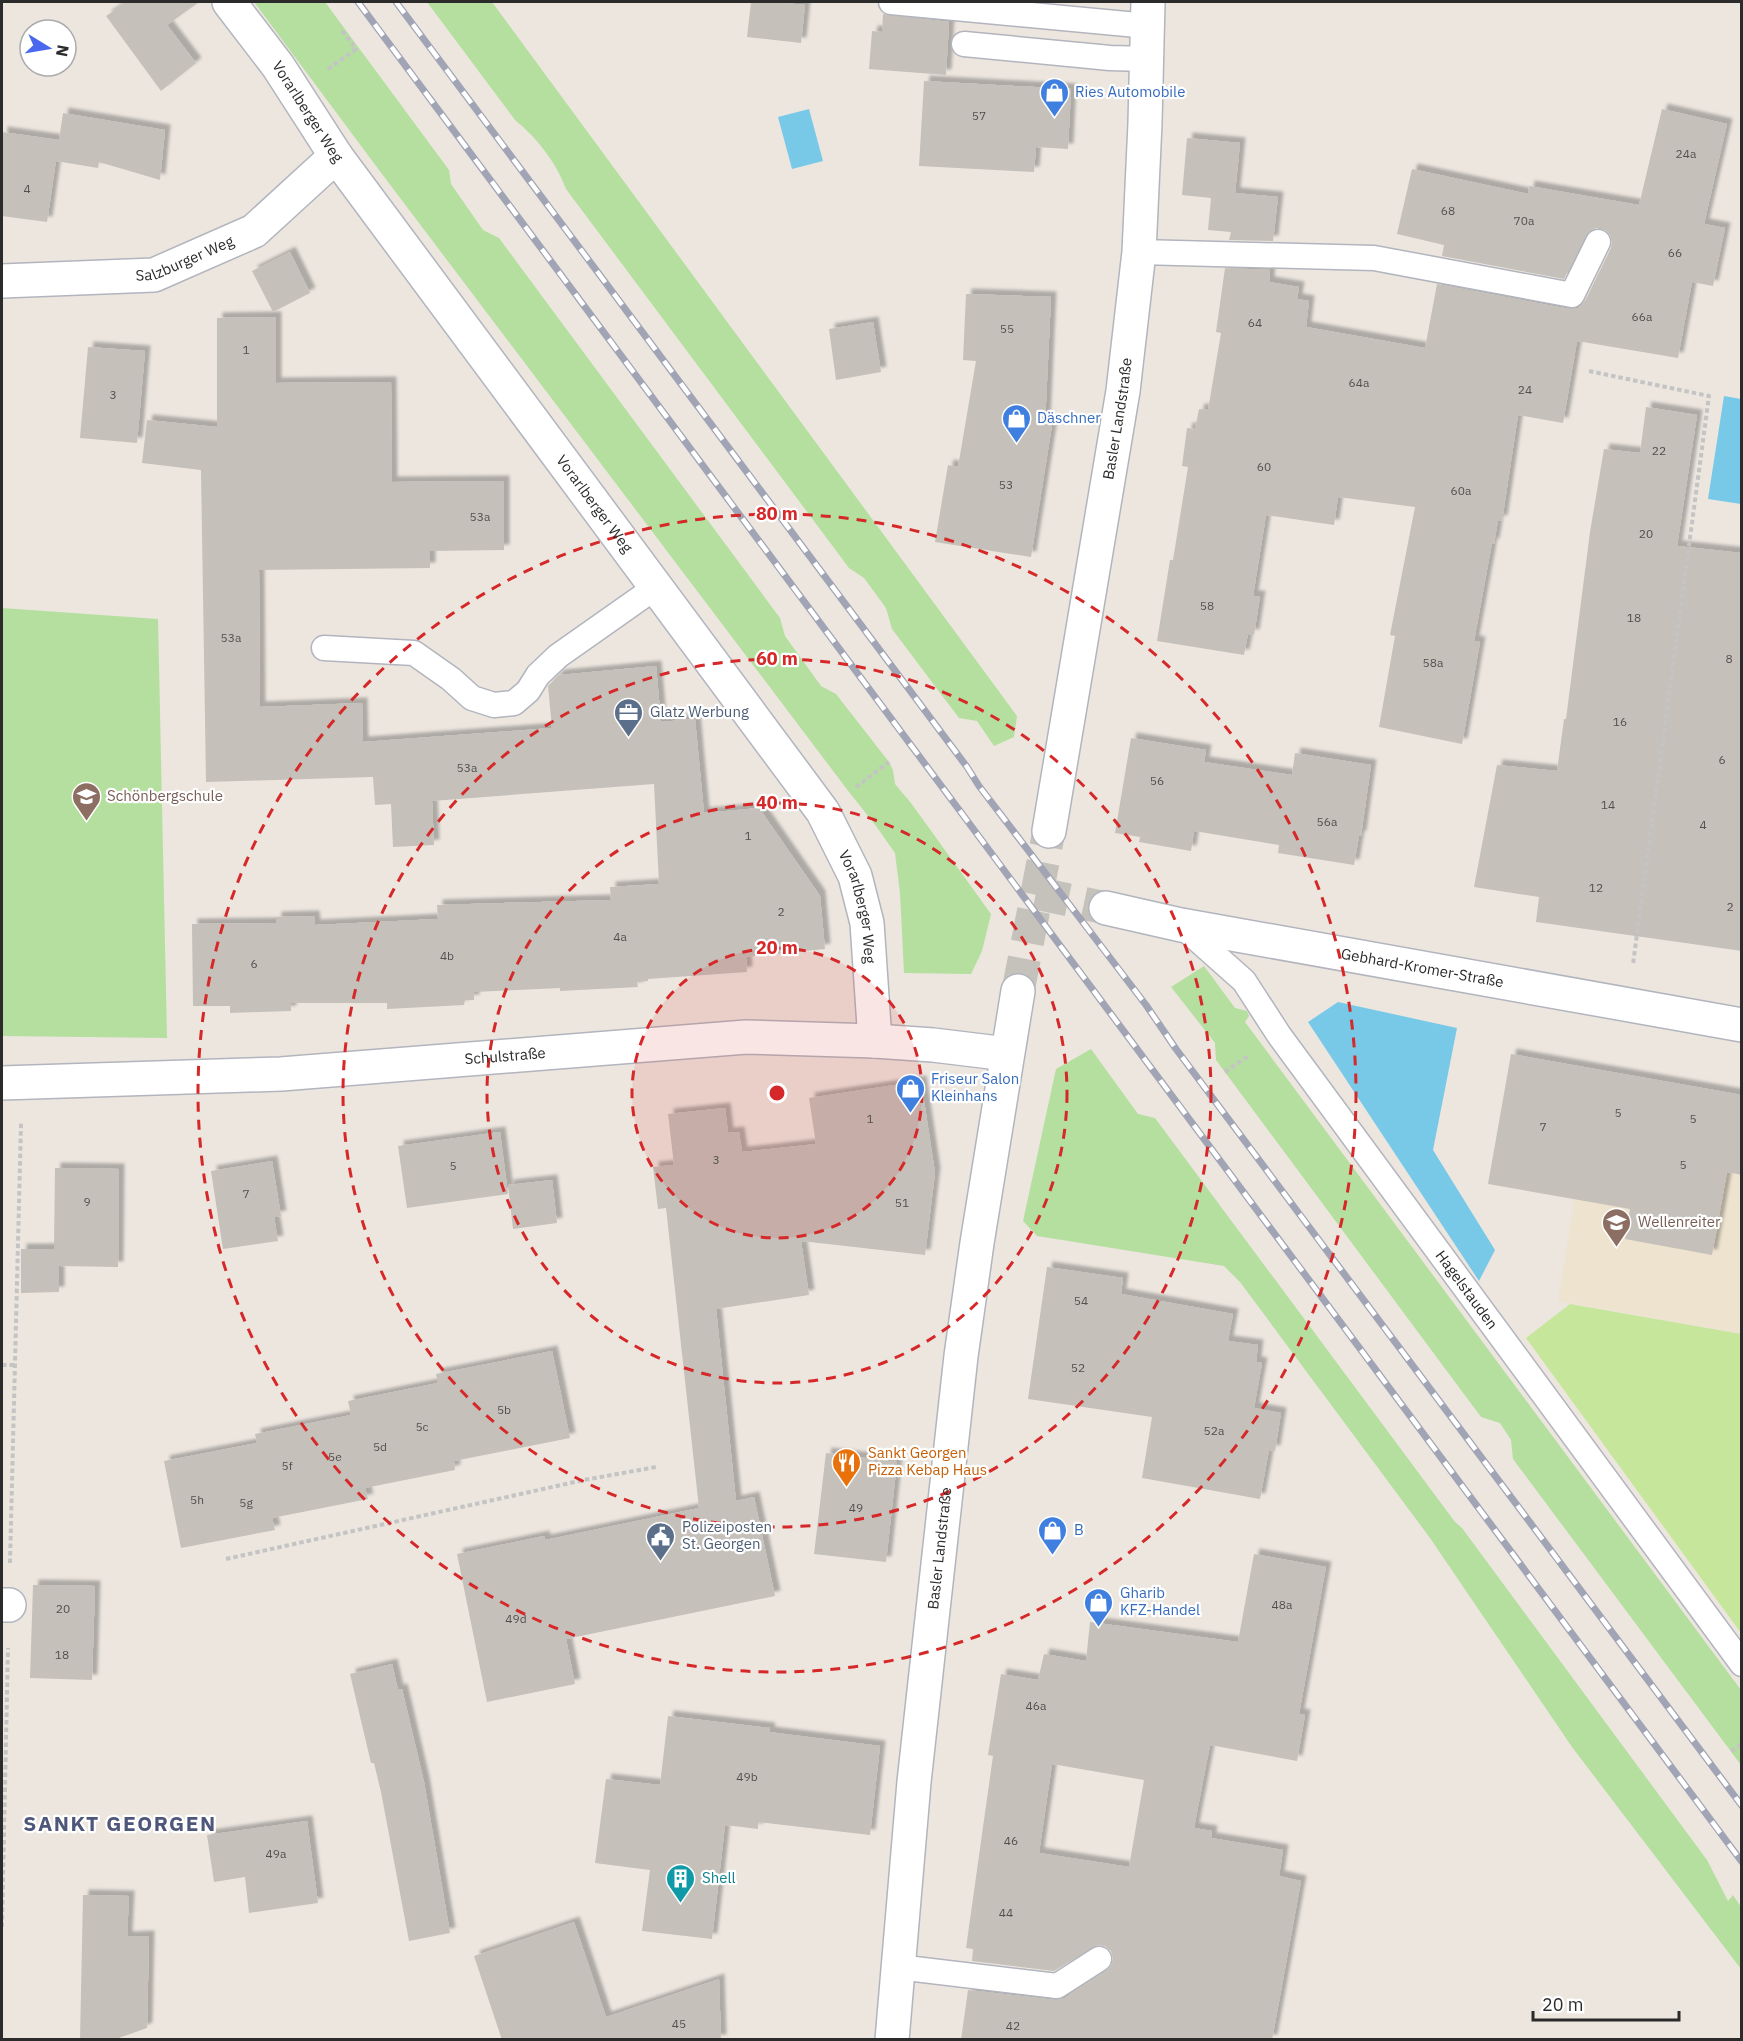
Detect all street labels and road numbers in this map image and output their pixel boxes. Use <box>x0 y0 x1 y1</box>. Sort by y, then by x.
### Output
street label: Vorarlberger Weg <box>268 57 347 166</box>
street label: Salzburger Weg <box>135 231 237 285</box>
street label: Basler Landstraße <box>1098 357 1136 481</box>
street label: Vorarlberger Weg <box>552 451 637 556</box>
street label: Vorarlberger Weg <box>835 847 880 964</box>
street label: Gebhard-Kromer-Straße <box>1340 944 1505 991</box>
street label: Schulstraße <box>464 1043 546 1068</box>
street label: Hagelstauden <box>1432 1246 1502 1333</box>
street label: Basler Landstraße <box>923 1486 955 1611</box>

